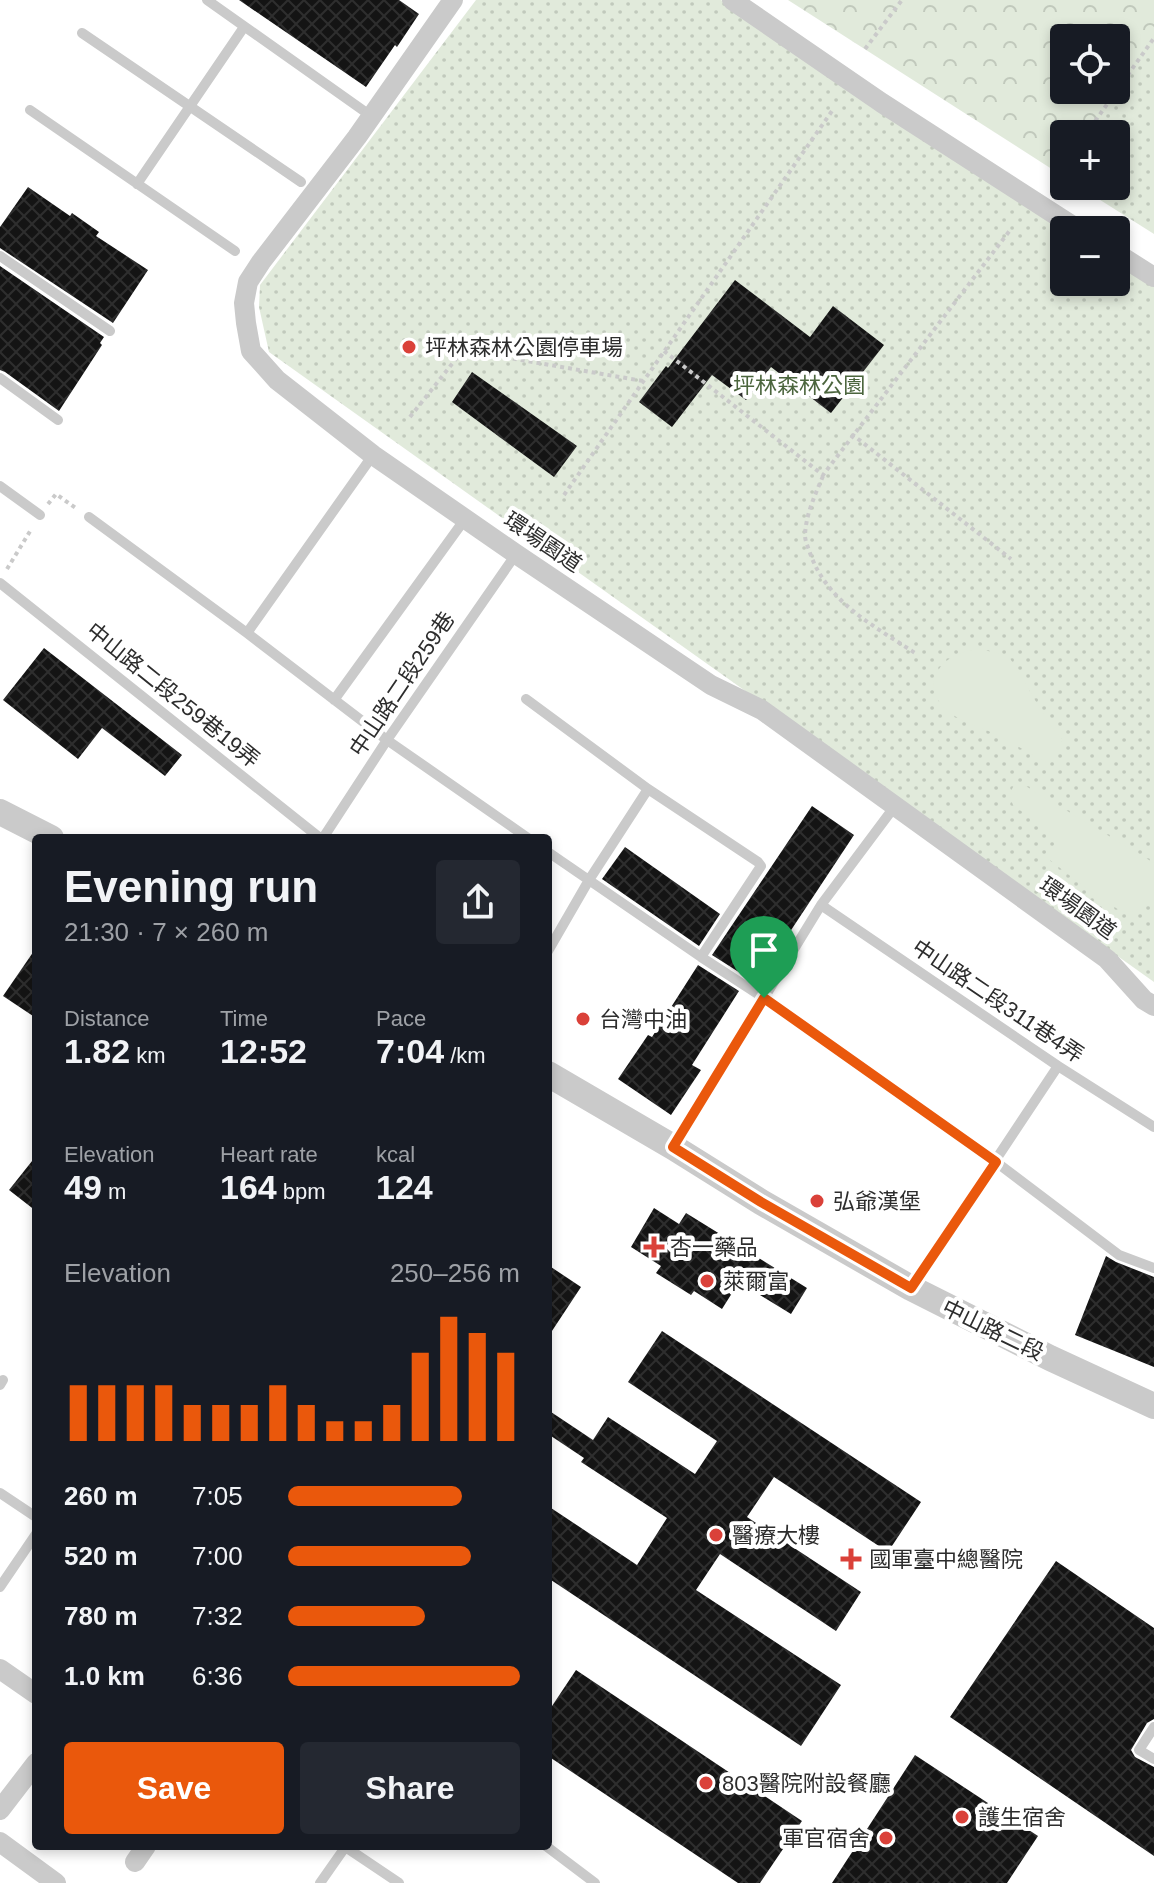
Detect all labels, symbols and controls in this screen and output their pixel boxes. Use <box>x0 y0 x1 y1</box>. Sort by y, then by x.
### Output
map controls <box>1050 24 1130 296</box>
button: locate <box>1050 24 1130 104</box>
button: + <box>1050 120 1130 200</box>
button: − <box>1050 216 1130 296</box>
place label: 坪林森林公園停車場 <box>425 335 623 360</box>
marker: 坪林森林公園停車場 <box>400 338 418 356</box>
park label: 坪林森林公園 <box>733 373 865 398</box>
street label: 環場園道 <box>500 507 586 577</box>
street label: 中山路二段259巷 <box>344 607 460 761</box>
street label: 中山路二段259巷19弄 <box>82 618 264 772</box>
button: share <box>436 860 520 944</box>
text: Evening run <box>64 862 318 911</box>
street label: 環場園道 <box>1035 872 1121 944</box>
pin <box>730 916 798 998</box>
text: 21:30 · 7 × 260 m <box>64 917 269 947</box>
icon: arrive <box>742 928 786 972</box>
street label: 中山路二段311巷4弄 <box>908 934 1088 1068</box>
text: Distance <box>64 1006 150 1031</box>
text: Time <box>220 1006 268 1031</box>
text: Pace <box>376 1006 426 1031</box>
place label: 台灣中油 <box>599 1007 687 1032</box>
marker: 台灣中油 <box>574 1010 592 1028</box>
text: 1.82 <box>64 1032 130 1070</box>
text: 12:52 <box>220 1032 307 1070</box>
text: 7:04 <box>376 1032 444 1070</box>
text: km <box>130 1043 166 1068</box>
text: /km <box>444 1043 486 1068</box>
text: Elevation <box>64 1142 155 1167</box>
text: Heart rate <box>220 1142 318 1167</box>
text: kcal <box>376 1142 415 1167</box>
text: 49 <box>64 1168 102 1206</box>
text: 164 <box>220 1168 277 1206</box>
text: 124 <box>376 1168 433 1206</box>
text: m <box>102 1179 126 1204</box>
text: bpm <box>277 1179 326 1204</box>
place label: 弘爺漢堡 <box>833 1189 921 1214</box>
marker: 弘爺漢堡 <box>808 1192 826 1210</box>
place label: 杏一藥品 <box>670 1235 758 1260</box>
marker: 杏一藥品 <box>645 1238 663 1256</box>
text: Elevation <box>64 1258 171 1288</box>
text: 250–256 m <box>390 1258 520 1288</box>
place label: 萊爾富 <box>723 1269 789 1294</box>
marker: 萊爾富 <box>698 1272 716 1290</box>
street label: 中山路二段 <box>938 1295 1048 1365</box>
text: 260 m <box>64 1481 138 1511</box>
text: 7:05 <box>192 1481 243 1511</box>
place label: 醫療大樓 <box>732 1523 820 1548</box>
marker: 醫療大樓 <box>707 1526 725 1544</box>
text: 520 m <box>64 1541 138 1571</box>
text: 7:00 <box>192 1541 243 1571</box>
place label: 國軍臺中總醫院 <box>869 1547 1023 1572</box>
marker: 國軍臺中總醫院 <box>840 1548 862 1570</box>
text: 780 m <box>64 1601 138 1631</box>
text: 7:32 <box>192 1601 243 1631</box>
text: 1.0 km <box>64 1661 145 1691</box>
text: 6:36 <box>192 1661 243 1691</box>
button: Save <box>64 1742 284 1834</box>
button: Share <box>300 1742 520 1834</box>
place label: 803醫院附設餐廳 <box>722 1771 891 1796</box>
marker: 803醫院附設餐廳 <box>697 1774 715 1792</box>
place label: 護生宿舍 <box>978 1805 1066 1830</box>
marker: 護生宿舍 <box>953 1808 971 1826</box>
place label: 軍官宿舍 <box>782 1826 870 1851</box>
marker: 軍官宿舍 <box>877 1829 895 1847</box>

